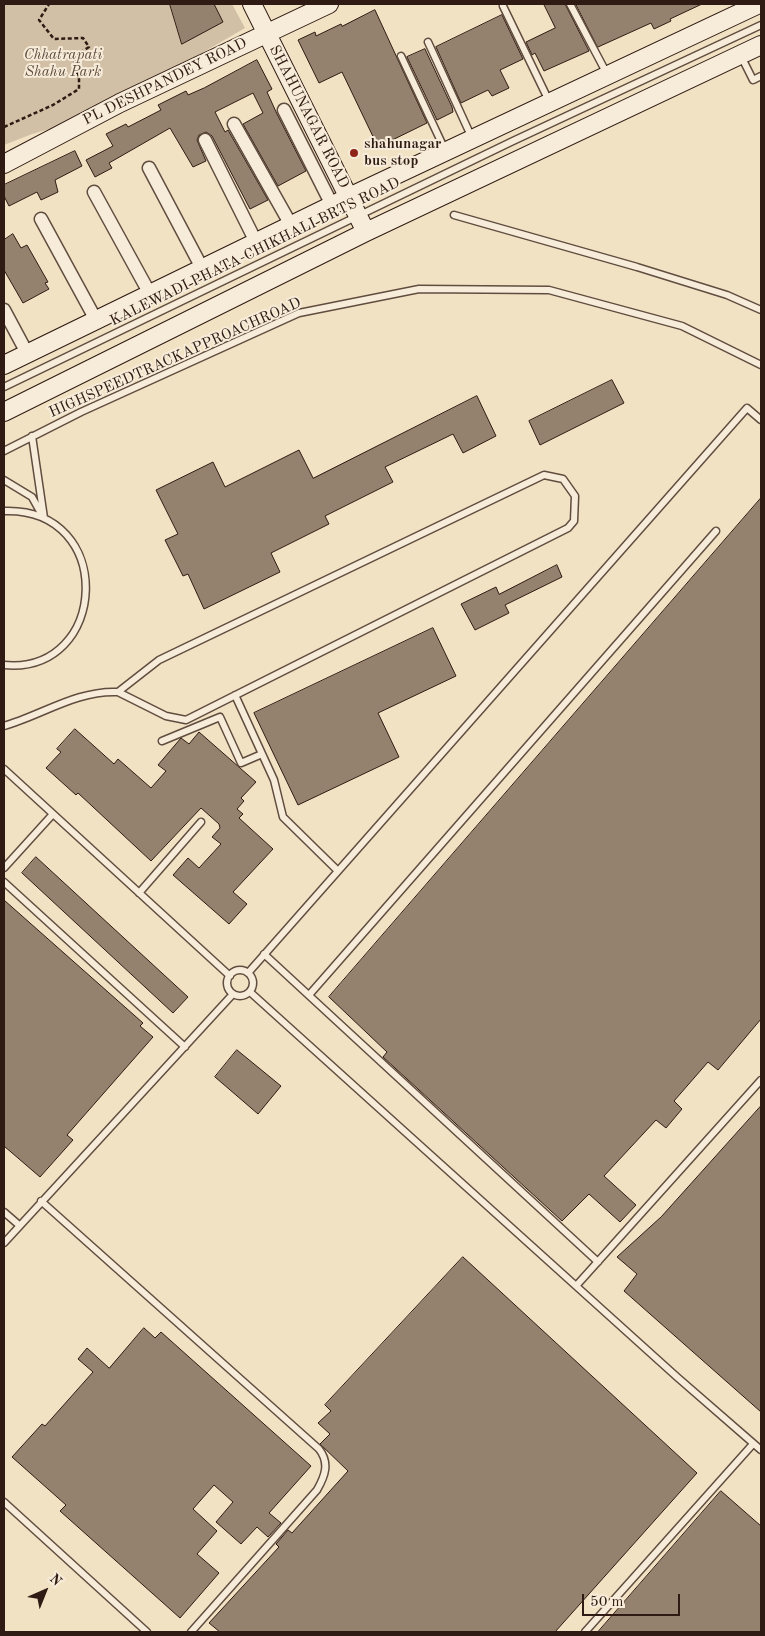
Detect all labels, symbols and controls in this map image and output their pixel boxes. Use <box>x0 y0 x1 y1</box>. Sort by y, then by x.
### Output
street label: PL DESHPANDEY ROAD <box>80 34 250 130</box>
street label: SHAHUNAGAR ROAD <box>265 42 353 192</box>
park label: Chhatrapati Shahu Park <box>24 46 102 81</box>
place label: shahunagar bus stop <box>364 135 442 170</box>
marker: shahunagar bus stop <box>348 147 360 159</box>
street label: KALEWADI PHATA-CHIKHALI BRTS ROAD <box>107 174 403 330</box>
street label: HIGHSPEEDTRACKAPPROACHROAD <box>46 294 304 422</box>
north arrow <box>20 1566 70 1616</box>
text: N <box>47 1571 64 1589</box>
scale bar <box>585 1584 682 1616</box>
text: 50 m <box>590 1595 624 1610</box>

